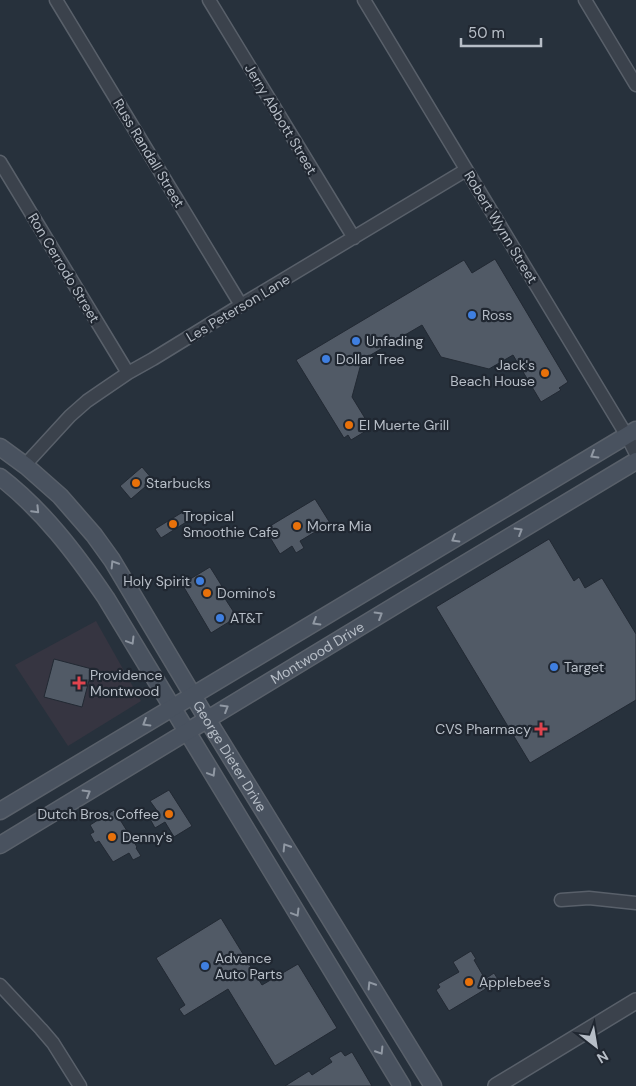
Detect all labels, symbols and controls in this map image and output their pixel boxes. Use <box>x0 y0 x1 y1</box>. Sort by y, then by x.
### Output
scale bar <box>461 15 541 47</box>
text: 50 m <box>468 23 505 43</box>
street label: Jerry Abbott Street <box>241 60 321 178</box>
street label: Russ Randall Street <box>109 95 189 211</box>
street label: Robert Wynn Street <box>460 167 542 287</box>
street label: Ron Cerrodo Street <box>24 210 104 326</box>
street label: Les Peterson Lane <box>183 270 293 346</box>
place label: Ross <box>482 306 512 324</box>
marker: Ross <box>466 309 478 321</box>
place label: Unfading <box>366 332 423 350</box>
marker: Unfading <box>350 335 362 347</box>
place label: Dollar Tree <box>336 350 405 368</box>
marker: Dollar Tree <box>320 353 332 365</box>
place label: Jack's Beach House <box>450 356 535 390</box>
marker: Jack's Beach House <box>539 367 551 379</box>
place label: El Muerte Grill <box>359 416 449 434</box>
marker: El Muerte Grill <box>343 419 355 431</box>
one-way arrow <box>591 449 600 459</box>
place label: Starbucks <box>146 474 211 492</box>
marker: Starbucks <box>130 477 142 489</box>
one-way arrow <box>30 504 39 513</box>
place label: Tropical Smoothie Cafe <box>183 507 279 541</box>
place label: Morra Mia <box>307 517 372 535</box>
marker: Tropical Smoothie Cafe <box>167 518 179 530</box>
marker: Morra Mia <box>291 520 303 532</box>
one-way arrow <box>513 527 522 537</box>
one-way arrow <box>452 532 461 542</box>
one-way arrow <box>110 560 120 569</box>
place label: Holy Spirit <box>123 572 190 590</box>
marker: Holy Spirit <box>194 575 206 587</box>
place label: Domino's <box>217 584 276 602</box>
marker: Domino's <box>201 587 213 599</box>
place label: AT&T <box>230 609 263 627</box>
one-way arrow <box>374 611 383 621</box>
marker: AT&T <box>214 612 226 624</box>
one-way arrow <box>312 616 321 626</box>
street label: Montwood Drive <box>267 617 367 688</box>
one-way arrow <box>125 635 135 644</box>
place label: Target <box>564 658 604 676</box>
marker: Target <box>548 661 560 673</box>
place label: Providence Montwood <box>90 666 162 700</box>
marker: Providence Montwood <box>72 676 86 690</box>
street label: George Dieter Drive <box>189 697 271 815</box>
one-way arrow <box>220 704 229 714</box>
one-way arrow <box>142 717 151 727</box>
place label: CVS Pharmacy <box>435 720 531 738</box>
marker: CVS Pharmacy <box>535 723 547 735</box>
one-way arrow <box>205 768 215 777</box>
one-way arrow <box>81 789 90 799</box>
place label: Dutch Bros. Coffee <box>38 805 159 823</box>
marker: Dutch Bros. Coffee <box>163 808 175 820</box>
place label: Denny's <box>122 828 172 846</box>
marker: Denny's <box>106 831 118 843</box>
one-way arrow <box>282 843 292 852</box>
one-way arrow <box>289 907 299 916</box>
place label: Advance Auto Parts <box>215 949 283 983</box>
marker: Advance Auto Parts <box>199 960 211 972</box>
place label: Applebee's <box>479 973 550 991</box>
marker: Applebee's <box>463 976 475 988</box>
one-way arrow <box>368 981 377 991</box>
north arrow <box>571 1021 621 1071</box>
one-way arrow <box>374 1046 384 1055</box>
text: N <box>594 1047 612 1067</box>

